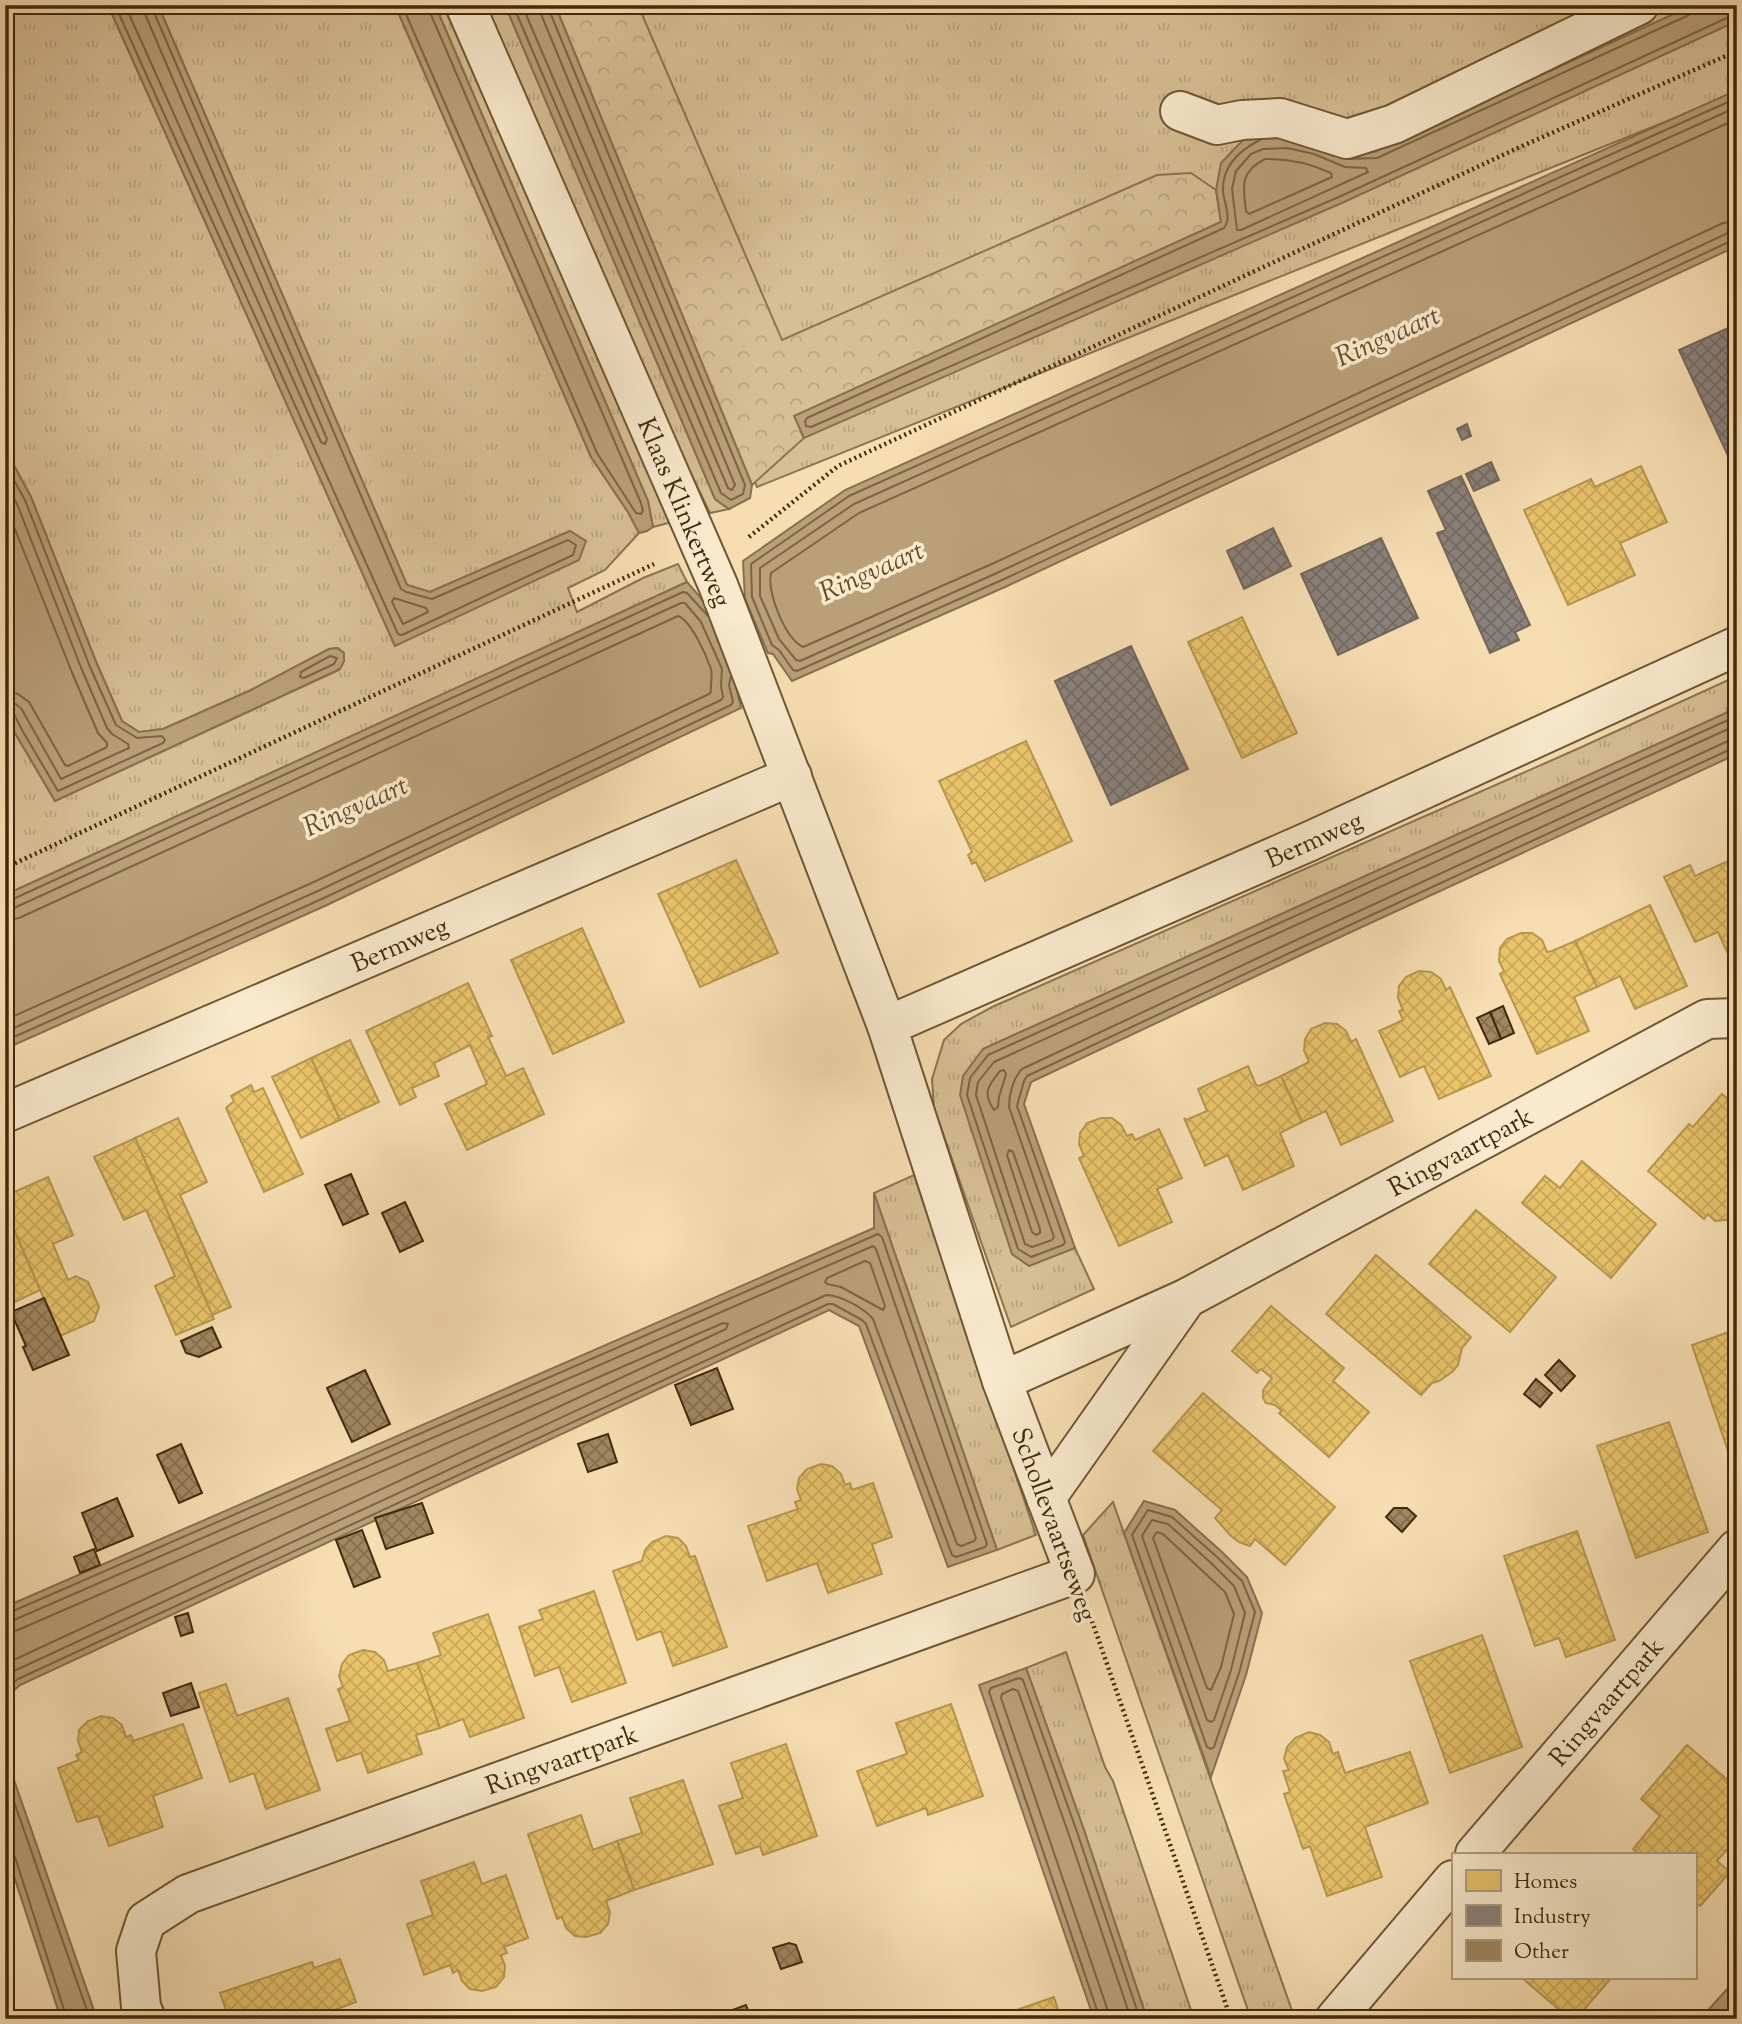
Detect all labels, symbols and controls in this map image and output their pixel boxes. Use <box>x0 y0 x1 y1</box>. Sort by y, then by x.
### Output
water label: Ringvaart <box>1330 297 1447 379</box>
street label: Klaas Klinkertweg <box>626 413 739 613</box>
water label: Ringvaart <box>814 532 931 614</box>
water label: Ringvaart <box>298 767 415 849</box>
street label: Bermweg <box>1261 803 1369 879</box>
street label: Bermweg <box>346 909 455 984</box>
street label: Ringvaartpark <box>1383 1099 1541 1208</box>
street label: Schollevaartseweg <box>1000 1423 1105 1627</box>
street label: Ringvaartpark <box>1542 1631 1674 1776</box>
street label: Ringvaartpark <box>481 1717 644 1806</box>
legend <box>1452 1853 1696 1979</box>
text: Homes <box>1514 1868 1577 1898</box>
text: Industry <box>1514 1903 1591 1933</box>
text: Other <box>1514 1938 1569 1968</box>

